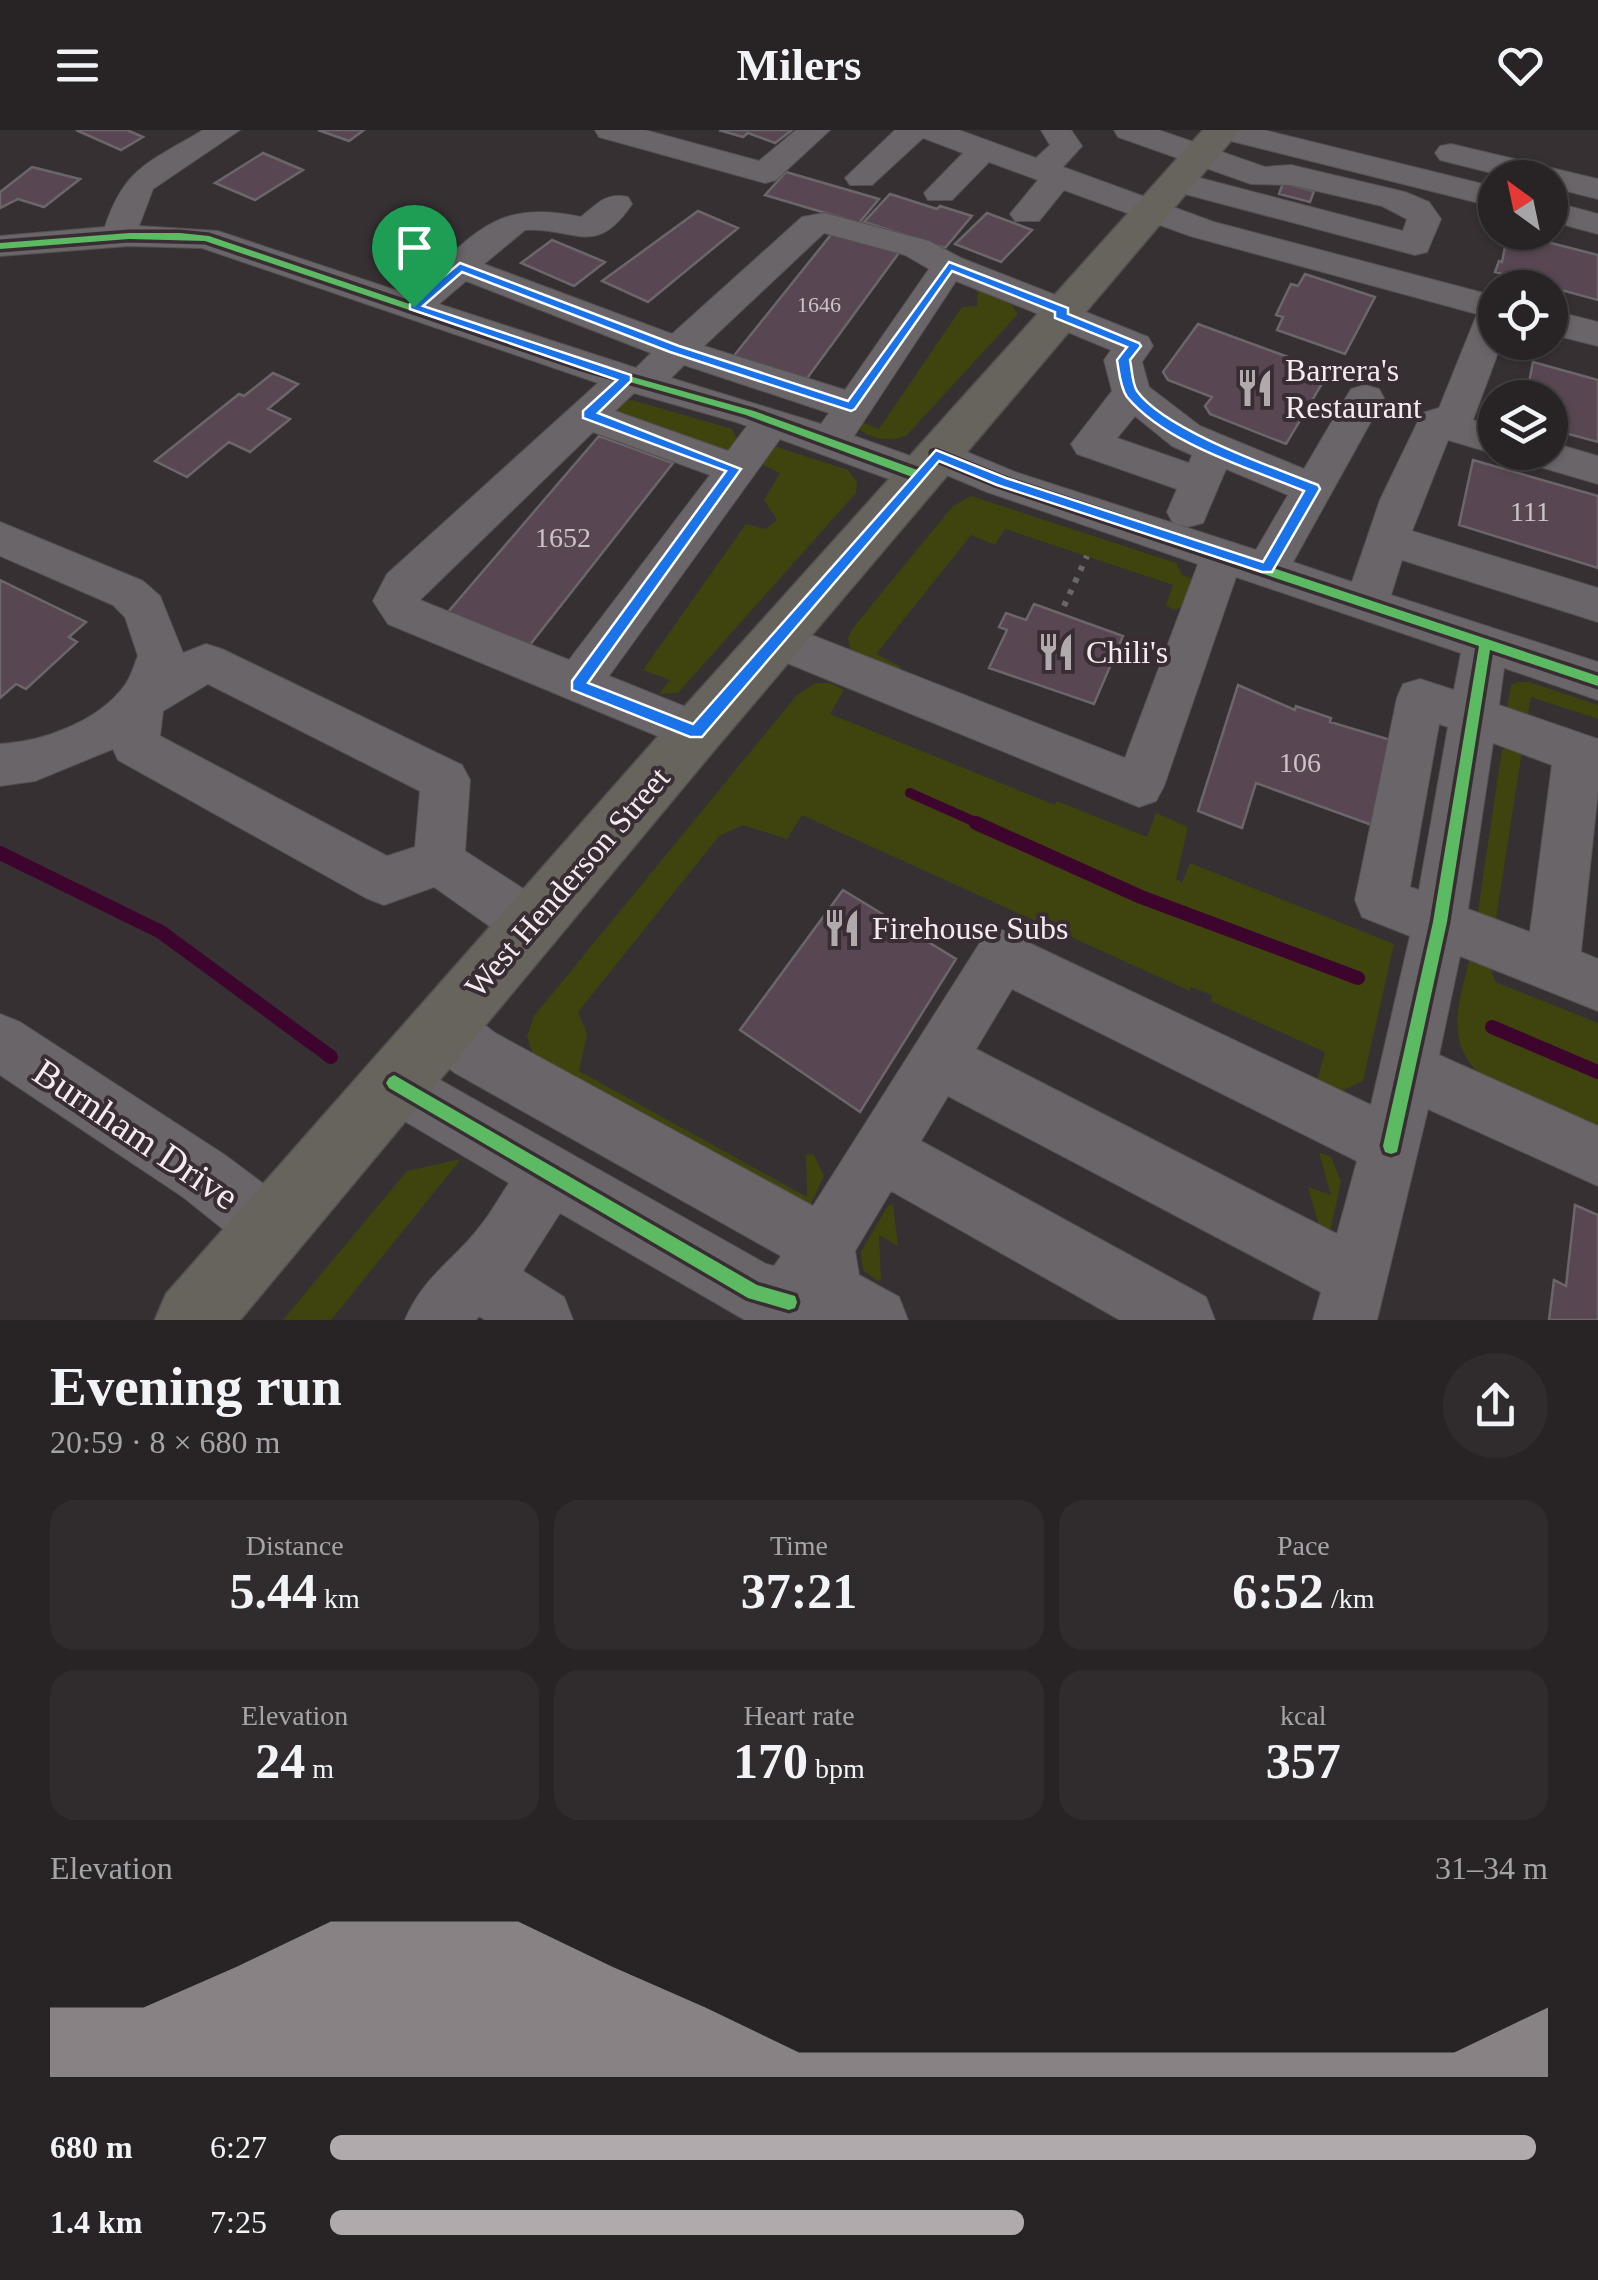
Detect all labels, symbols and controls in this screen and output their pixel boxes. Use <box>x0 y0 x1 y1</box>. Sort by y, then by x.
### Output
icon: menu <box>50 38 105 93</box>
icon: heart <box>1493 38 1548 93</box>
text: Milers <box>737 40 861 90</box>
north arrow <box>1478 160 1568 250</box>
map controls <box>1478 160 1568 470</box>
pin <box>372 205 457 308</box>
icon: arrive <box>387 220 442 275</box>
button: locate <box>1478 270 1568 360</box>
house number: 1646 <box>797 292 841 317</box>
place label: Barrera's Restaurant <box>1285 352 1422 425</box>
restaurant icon: Barrera's Restaurant <box>1234 367 1276 409</box>
button: layers <box>1478 380 1568 470</box>
house number: 111 <box>1510 496 1550 527</box>
house number: 1652 <box>535 522 591 553</box>
restaurant icon: Chili's <box>1035 631 1077 673</box>
place label: Chili's <box>1086 634 1168 670</box>
house number: 106 <box>1279 747 1321 778</box>
street label: West Henderson Street <box>457 760 677 1004</box>
restaurant icon: Firehouse Subs <box>821 907 863 949</box>
place label: Firehouse Subs <box>872 910 1068 946</box>
street label: Burnham Drive <box>26 1050 246 1218</box>
button: share <box>1443 1353 1548 1458</box>
text: Evening run <box>50 1356 342 1417</box>
text: 20:59 · 8 × 680 m <box>50 1424 280 1460</box>
text: Distance <box>246 1530 344 1561</box>
text: Time <box>770 1530 828 1561</box>
text: Pace <box>1277 1530 1330 1561</box>
text: 5.44 <box>230 1563 317 1619</box>
text: 37:21 <box>741 1563 857 1619</box>
text: 6:52 <box>1232 1563 1324 1619</box>
text: km <box>317 1583 360 1614</box>
text: /km <box>1324 1583 1374 1614</box>
text: Elevation <box>241 1700 348 1731</box>
text: Heart rate <box>743 1700 855 1731</box>
text: kcal <box>1280 1700 1327 1731</box>
text: 24 <box>255 1733 305 1789</box>
text: 170 <box>733 1733 808 1789</box>
text: 357 <box>1266 1733 1341 1789</box>
text: m <box>305 1753 334 1784</box>
text: bpm <box>808 1753 865 1784</box>
text: Elevation <box>50 1850 173 1886</box>
text: 31–34 m <box>1435 1850 1548 1886</box>
text: 680 m <box>50 2129 133 2165</box>
text: 6:27 <box>210 2129 267 2165</box>
text: 1.4 km <box>50 2204 142 2240</box>
text: 7:25 <box>210 2204 267 2240</box>

